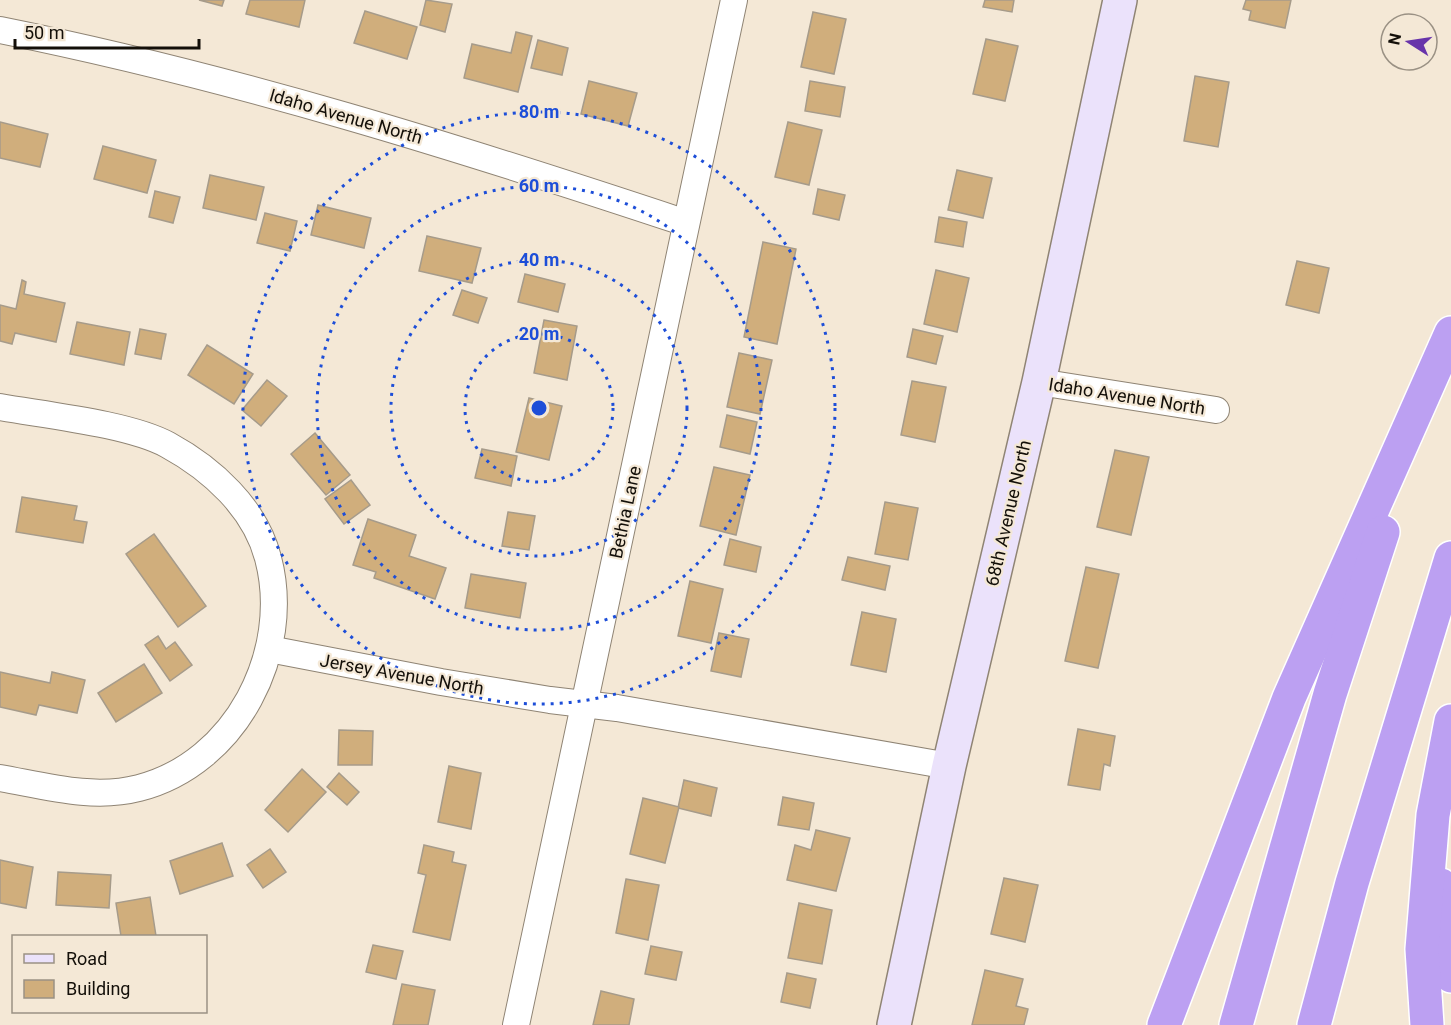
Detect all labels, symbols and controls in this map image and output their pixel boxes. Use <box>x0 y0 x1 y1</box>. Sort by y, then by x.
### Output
scale bar <box>15 12 200 50</box>
north arrow <box>1379 12 1439 72</box>
text: 50 m <box>24 22 64 43</box>
text: N <box>1384 31 1405 46</box>
street label: Idaho Avenue North <box>267 84 425 148</box>
text: 80 m <box>519 101 559 122</box>
text: 60 m <box>519 175 559 196</box>
text: 40 m <box>519 249 559 270</box>
text: 20 m <box>519 323 559 344</box>
street label: Idaho Avenue North <box>1047 373 1207 419</box>
centre of rings <box>529 398 549 418</box>
street label: 68th Avenue North <box>981 438 1035 588</box>
street label: Bethia Lane <box>605 464 645 560</box>
street label: Jersey Avenue North <box>318 649 486 699</box>
legend <box>12 935 207 1013</box>
text: Road <box>66 948 107 969</box>
text: Building <box>66 978 130 999</box>

